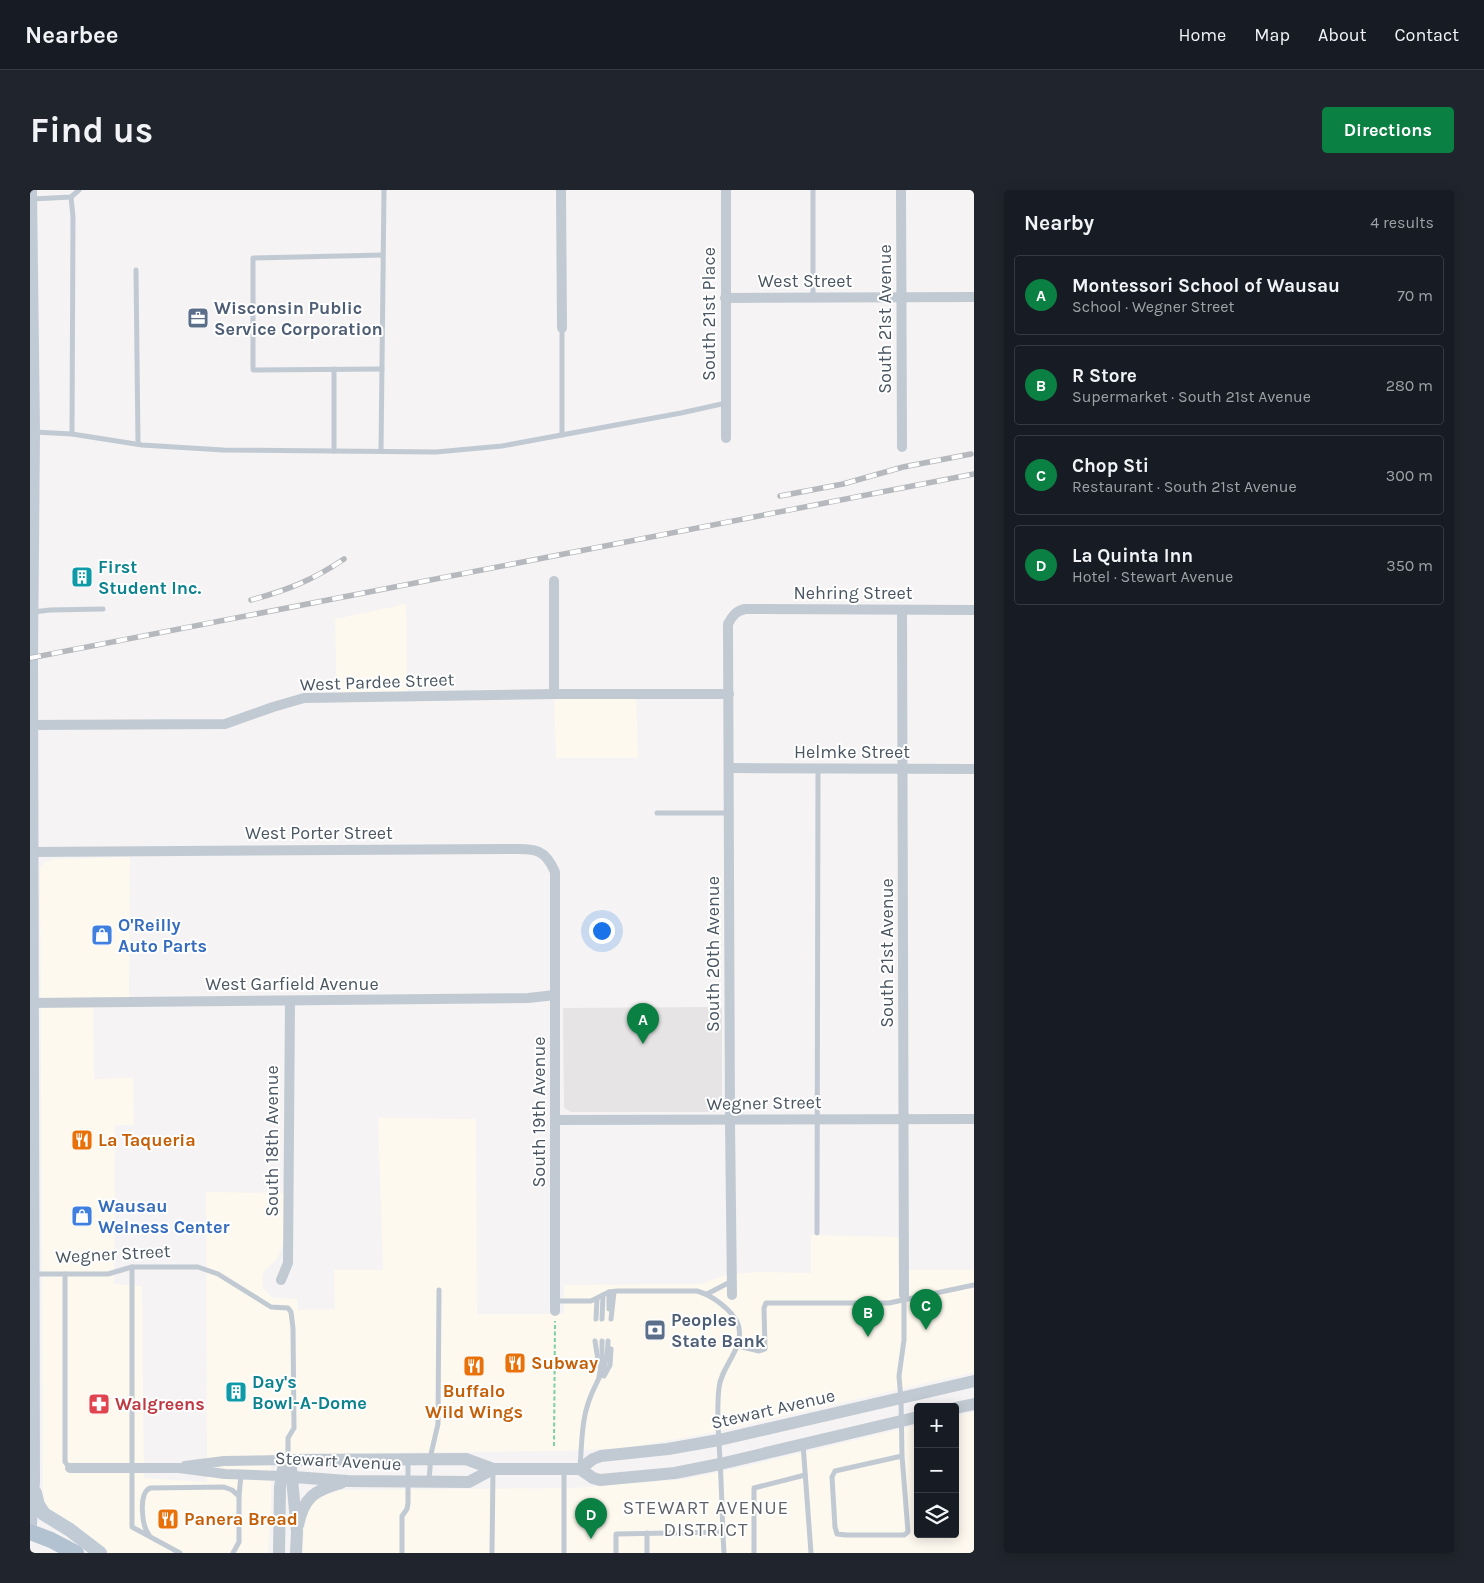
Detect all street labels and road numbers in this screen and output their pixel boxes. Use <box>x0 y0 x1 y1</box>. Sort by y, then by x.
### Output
street label: South 21st Avenue <box>874 244 896 394</box>
street label: South 21st Place <box>698 247 720 381</box>
street label: West Street <box>758 270 853 292</box>
street label: Nehring Street <box>794 582 913 604</box>
street label: West Pardee Street <box>299 668 455 696</box>
street label: Helmke Street <box>794 741 910 763</box>
street label: West Porter Street <box>245 822 393 844</box>
street label: South 20th Avenue <box>702 876 724 1032</box>
street label: South 21st Avenue <box>876 878 898 1028</box>
street label: West Garfield Avenue <box>205 973 379 995</box>
street label: South 19th Avenue <box>528 1036 550 1188</box>
street label: South 18th Avenue <box>261 1065 283 1217</box>
street label: Wegner Street <box>706 1091 822 1115</box>
street label: Wegner Street <box>55 1240 171 1268</box>
street label: Stewart Avenue <box>709 1384 837 1434</box>
street label: Stewart Avenue <box>274 1447 402 1475</box>

